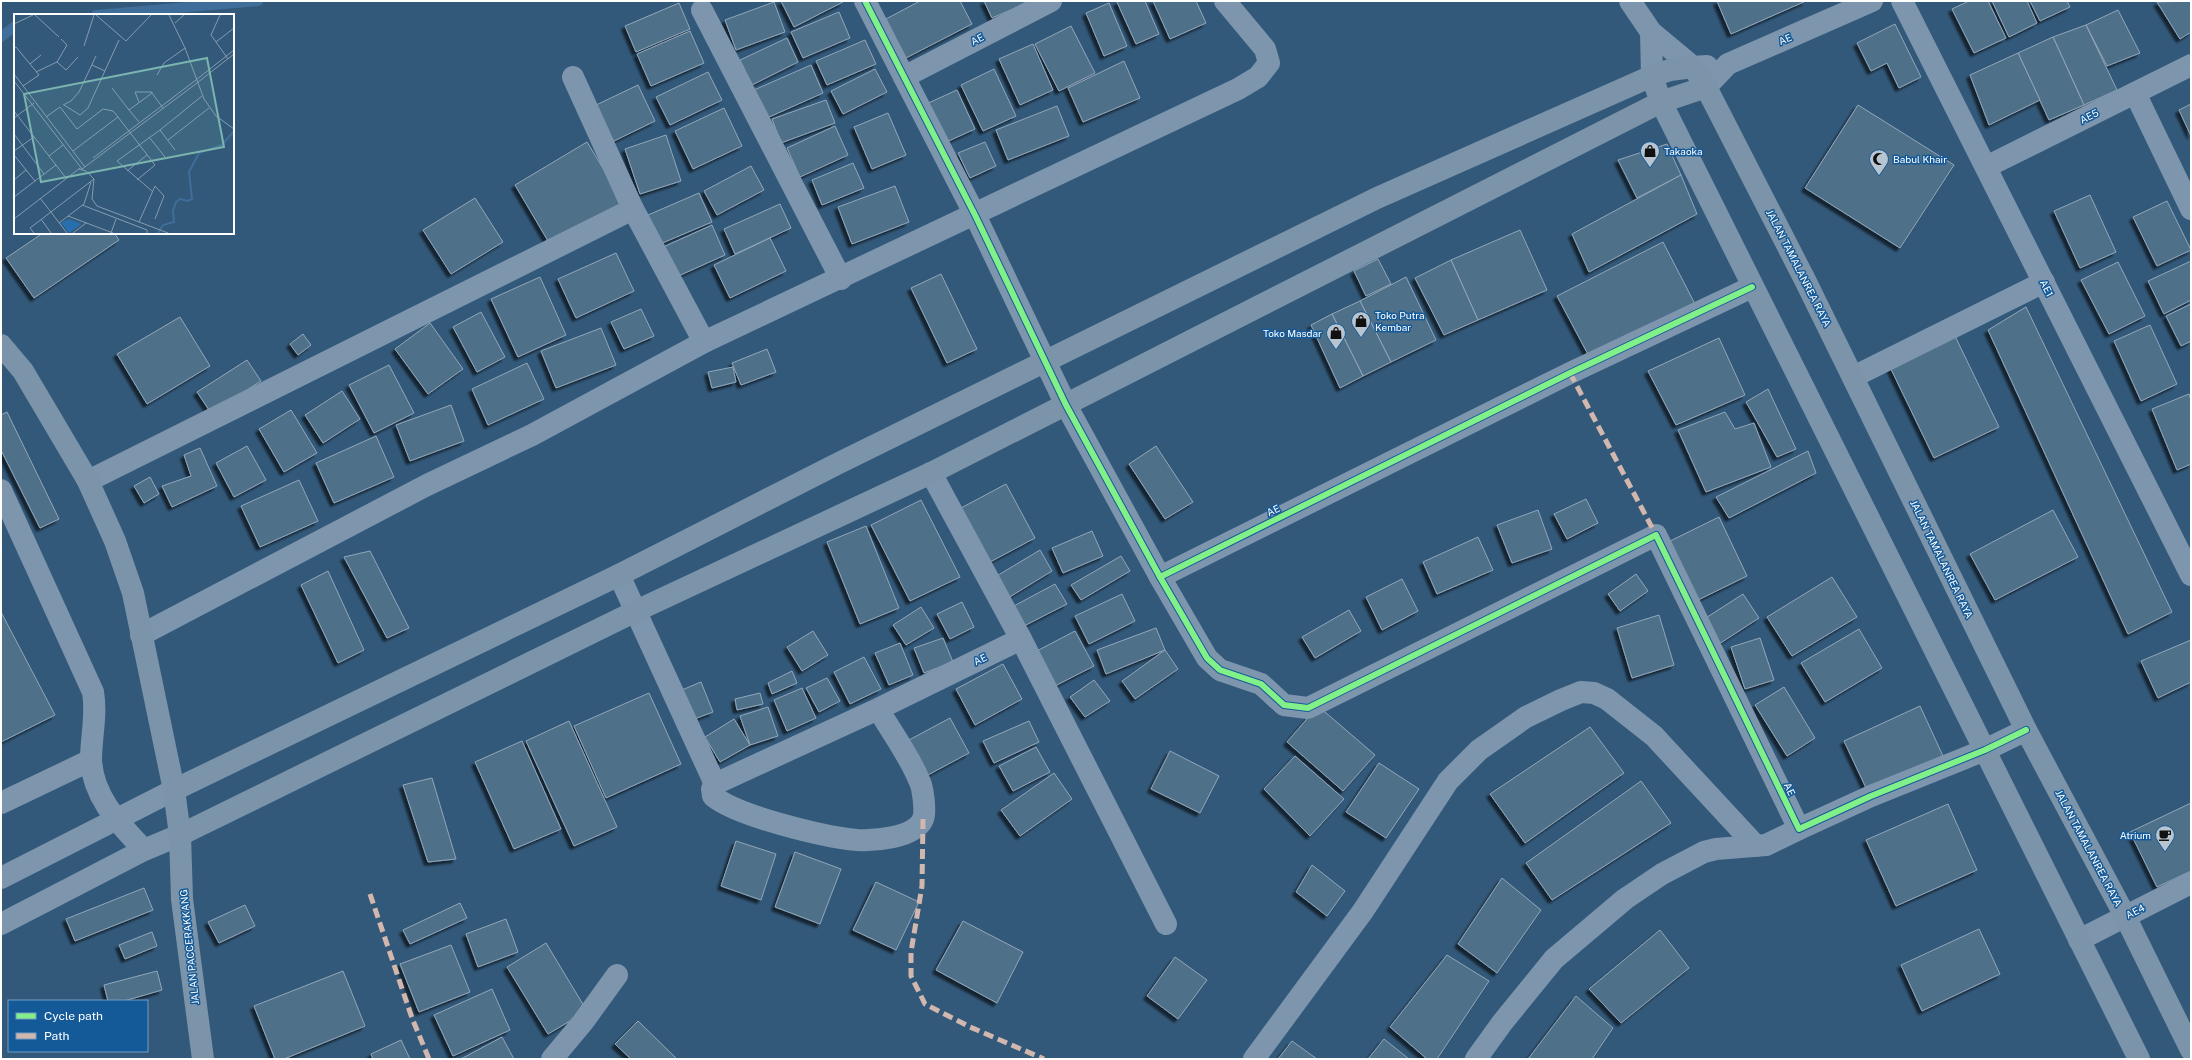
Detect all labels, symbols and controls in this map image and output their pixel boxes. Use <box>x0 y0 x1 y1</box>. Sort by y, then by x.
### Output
inset map <box>14 14 234 234</box>
street label: AE <box>968 31 986 47</box>
street label: AE <box>1776 31 1794 47</box>
street label: AE5 <box>2078 106 2100 126</box>
shop icon: Takaoka <box>1639 140 1661 168</box>
place label: Takaoka <box>1664 145 1703 157</box>
mosque icon: Babul Khair <box>1868 148 1890 176</box>
place label: Babul Khair <box>1893 153 1947 165</box>
street label: JALAN TAMALANREA RAYA <box>1764 207 1834 329</box>
street label: AE1 <box>2038 278 2056 298</box>
place label: Toko Putra Kembar <box>1375 309 1425 333</box>
shop icon: Toko Putra Kembar <box>1350 310 1372 338</box>
shop icon: Toko Masdar <box>1325 322 1347 350</box>
place label: Toko Masdar <box>1263 327 1322 339</box>
street label: JALAN TAMALANREA RAYA <box>1908 498 1976 620</box>
street label: AE <box>1264 502 1282 518</box>
street label: AE <box>971 651 989 667</box>
street label: AE <box>1782 780 1798 798</box>
street label: JALAN TAMALANREA RAYA <box>2053 788 2125 908</box>
cafe icon: Atrium <box>2154 824 2176 852</box>
place label: Atrium <box>2120 829 2151 841</box>
street label: JALAN PACCERAKKANG <box>177 889 201 1005</box>
street label: AE4 <box>2124 901 2146 921</box>
legend <box>8 1000 148 1052</box>
text: Cycle path <box>44 1009 103 1023</box>
text: Path <box>44 1029 70 1043</box>

